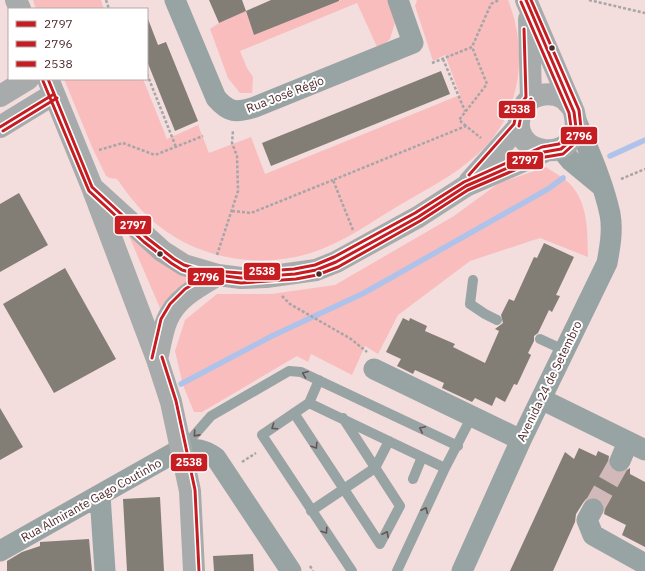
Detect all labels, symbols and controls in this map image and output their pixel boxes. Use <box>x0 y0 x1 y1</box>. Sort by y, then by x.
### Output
legend <box>8 8 148 80</box>
text: 2797 <box>44 16 73 31</box>
text: 2796 <box>44 36 73 51</box>
unlabelled marker <box>547 43 557 53</box>
text: 2538 <box>44 56 73 71</box>
street label: Rua José Régio <box>244 72 326 116</box>
line badge: 2538 <box>498 100 536 119</box>
text: 2538 <box>504 102 531 116</box>
line badge: 2796 <box>560 126 598 145</box>
text: 2796 <box>566 129 593 143</box>
line badge: 2797 <box>506 151 544 170</box>
text: 2797 <box>512 153 539 167</box>
line badge: 2797 <box>114 215 152 235</box>
text: 2797 <box>120 218 147 232</box>
unlabelled marker <box>155 249 165 259</box>
line badge: 2538 <box>243 262 281 281</box>
text: 2538 <box>249 264 276 278</box>
line badge: 2796 <box>187 267 225 286</box>
unlabelled marker <box>314 269 324 279</box>
text: 2796 <box>193 270 220 284</box>
street label: Avenida 24 de Setembro <box>513 318 585 444</box>
one-way arrow <box>301 371 308 379</box>
one-way arrow <box>271 422 278 430</box>
one-way arrow <box>419 426 427 434</box>
one-way arrow <box>193 429 200 436</box>
one-way arrow <box>310 441 317 448</box>
line badge: 2538 <box>170 453 208 472</box>
street label: Rua Almirante Gago Coutinho <box>18 455 164 545</box>
text: 2538 <box>176 455 203 469</box>
one-way arrow <box>420 507 428 515</box>
one-way arrow <box>320 527 327 534</box>
one-way arrow <box>381 531 388 538</box>

